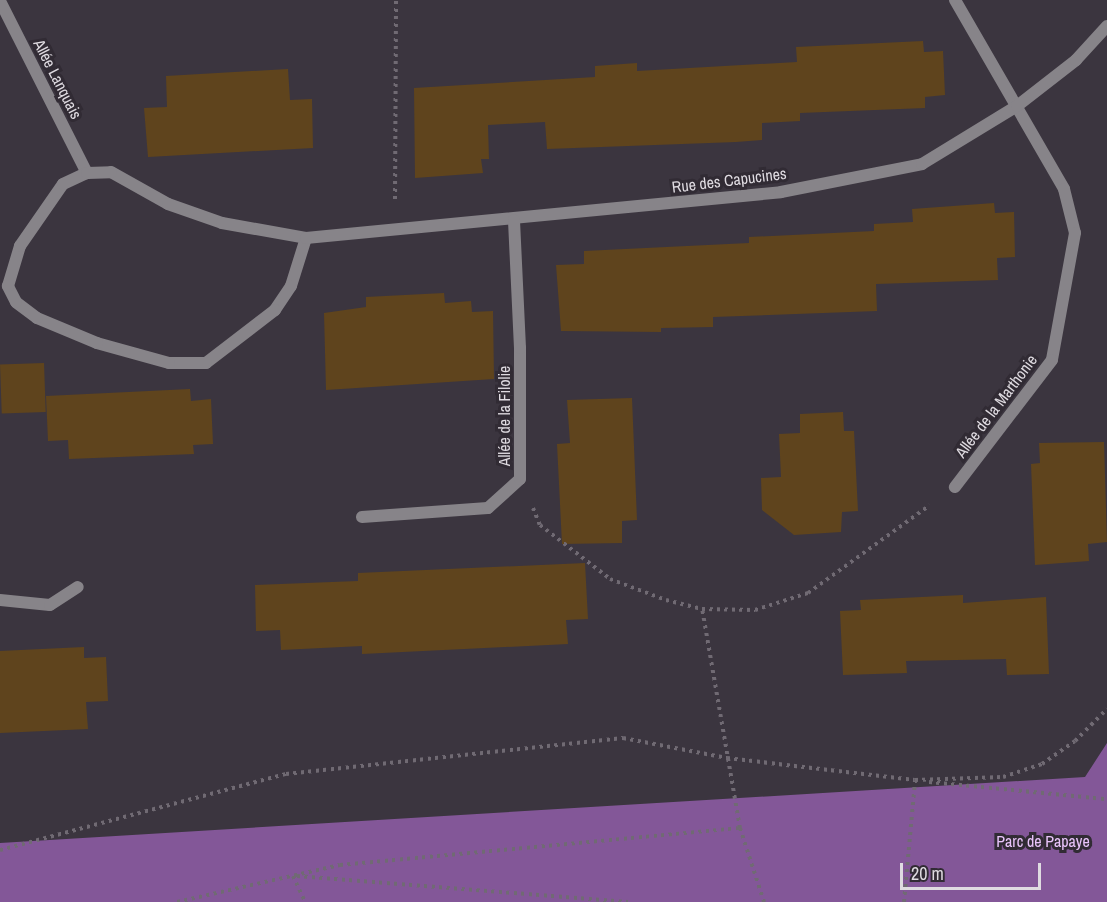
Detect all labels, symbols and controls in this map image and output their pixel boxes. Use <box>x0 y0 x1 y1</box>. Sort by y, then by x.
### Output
street label: Allée Lanquais <box>30 36 86 122</box>
street label: Rue des Capucines <box>671 163 787 197</box>
street label: Allée de la Marthonie <box>951 351 1041 461</box>
street label: Allée de la Filolie <box>494 366 514 466</box>
park label: Parc de Papaye <box>996 831 1090 851</box>
scale bar <box>903 851 1044 889</box>
text: 20 m <box>911 861 944 886</box>

